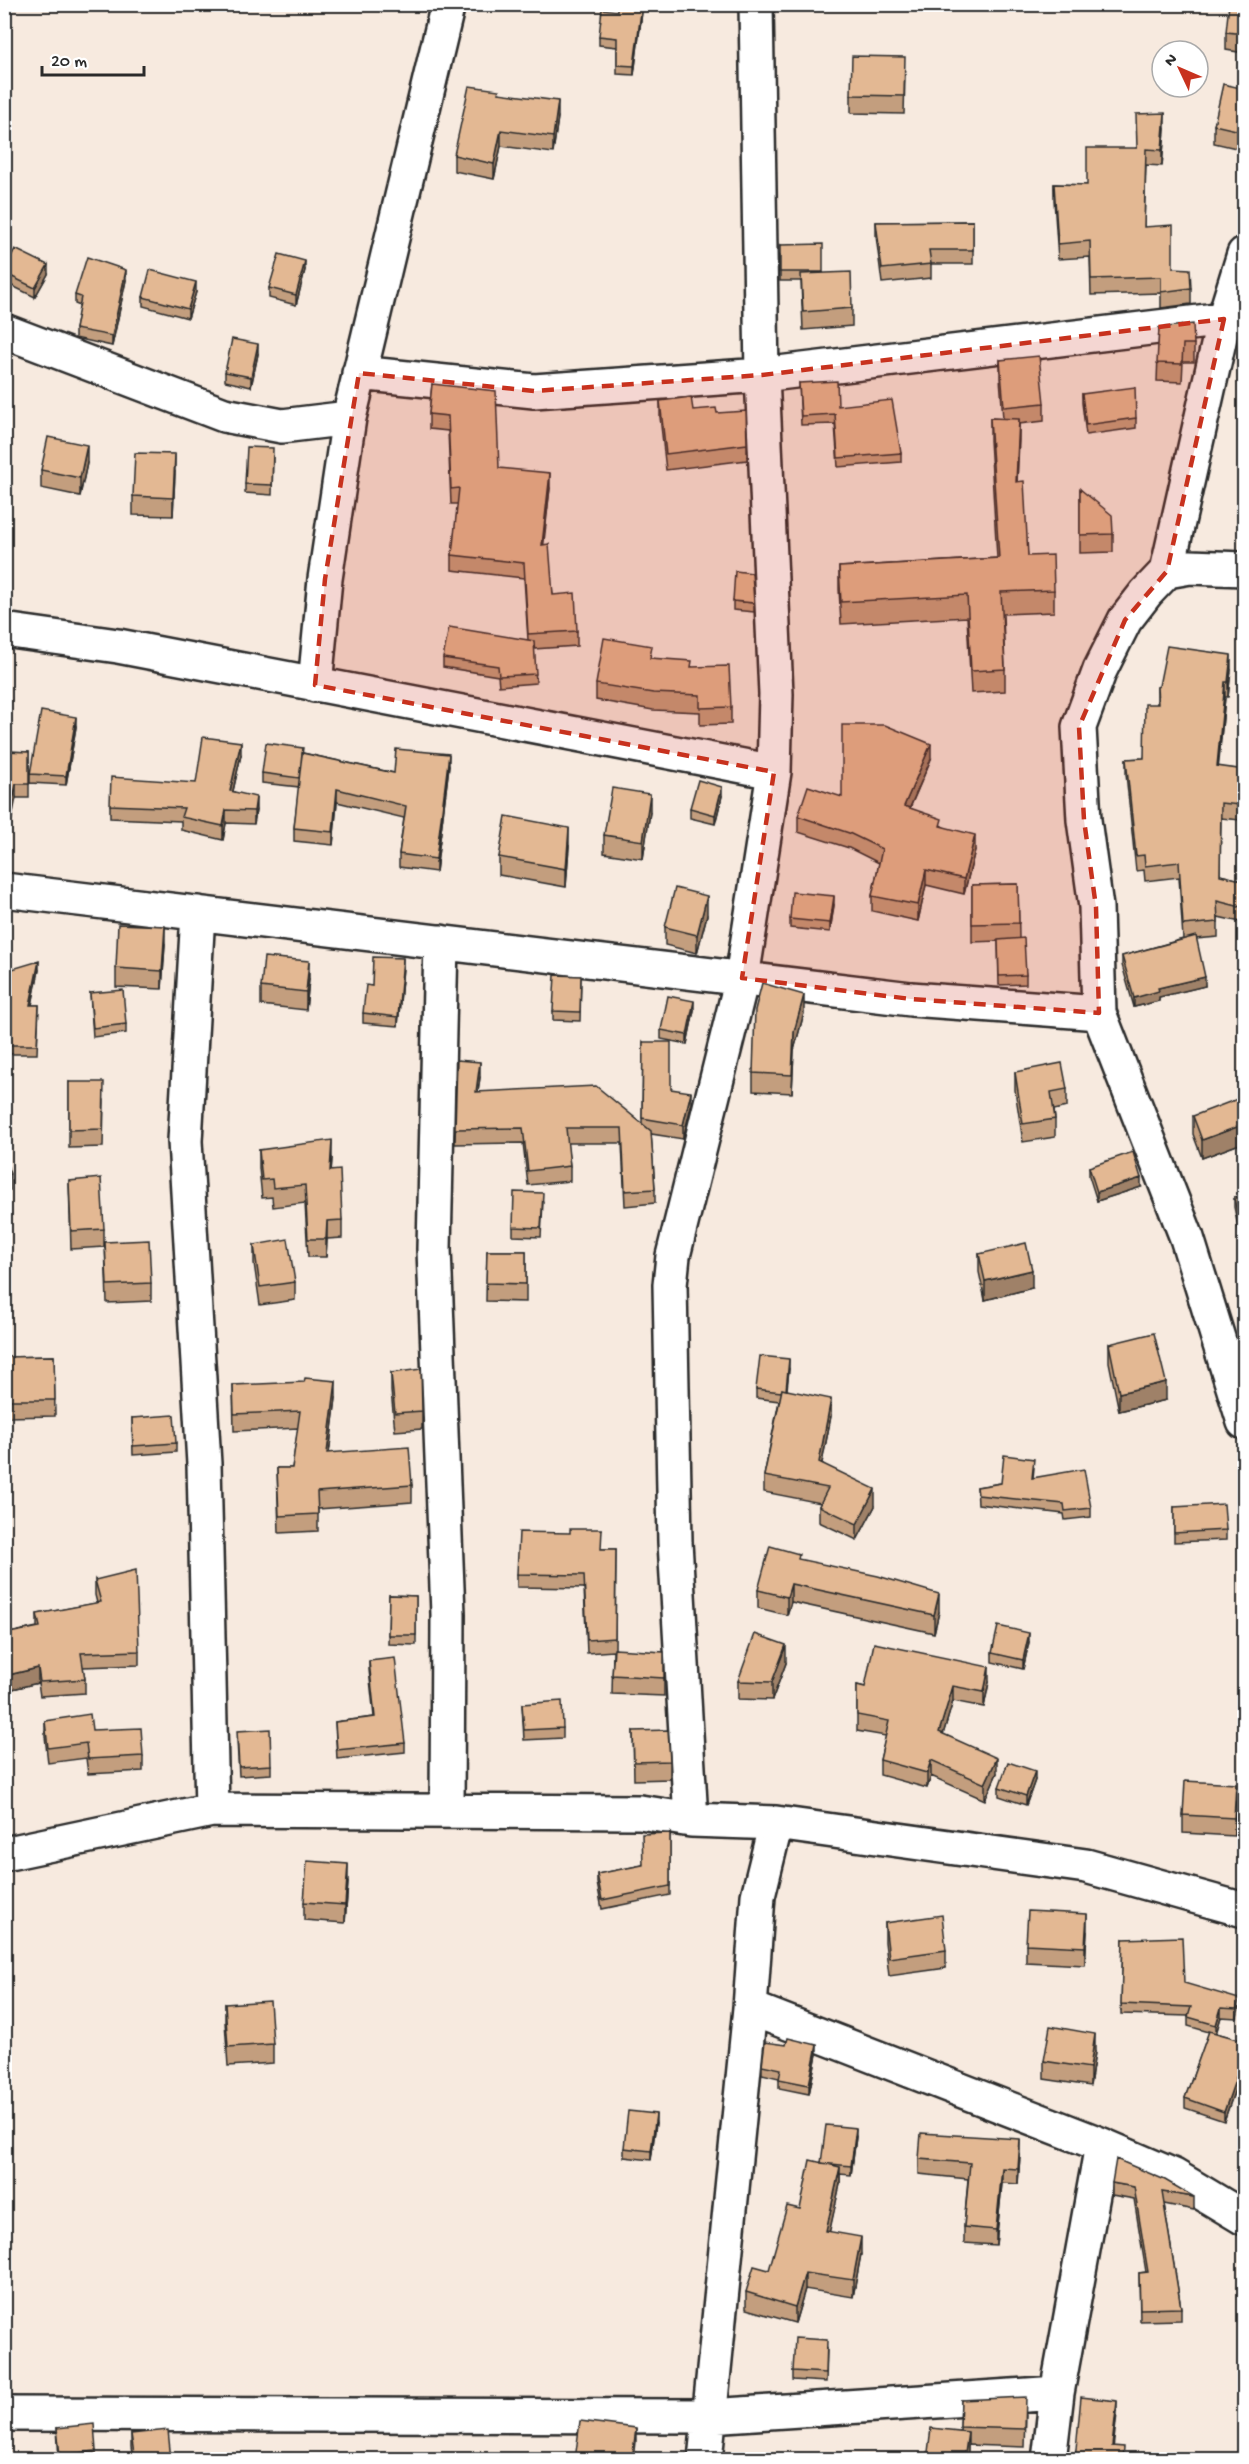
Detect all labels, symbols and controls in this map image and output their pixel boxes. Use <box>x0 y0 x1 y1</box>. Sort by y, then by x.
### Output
scale bar <box>42 39 144 77</box>
north arrow <box>1150 39 1210 99</box>
text: N <box>1161 50 1183 71</box>
text: 20 m <box>51 52 87 73</box>

